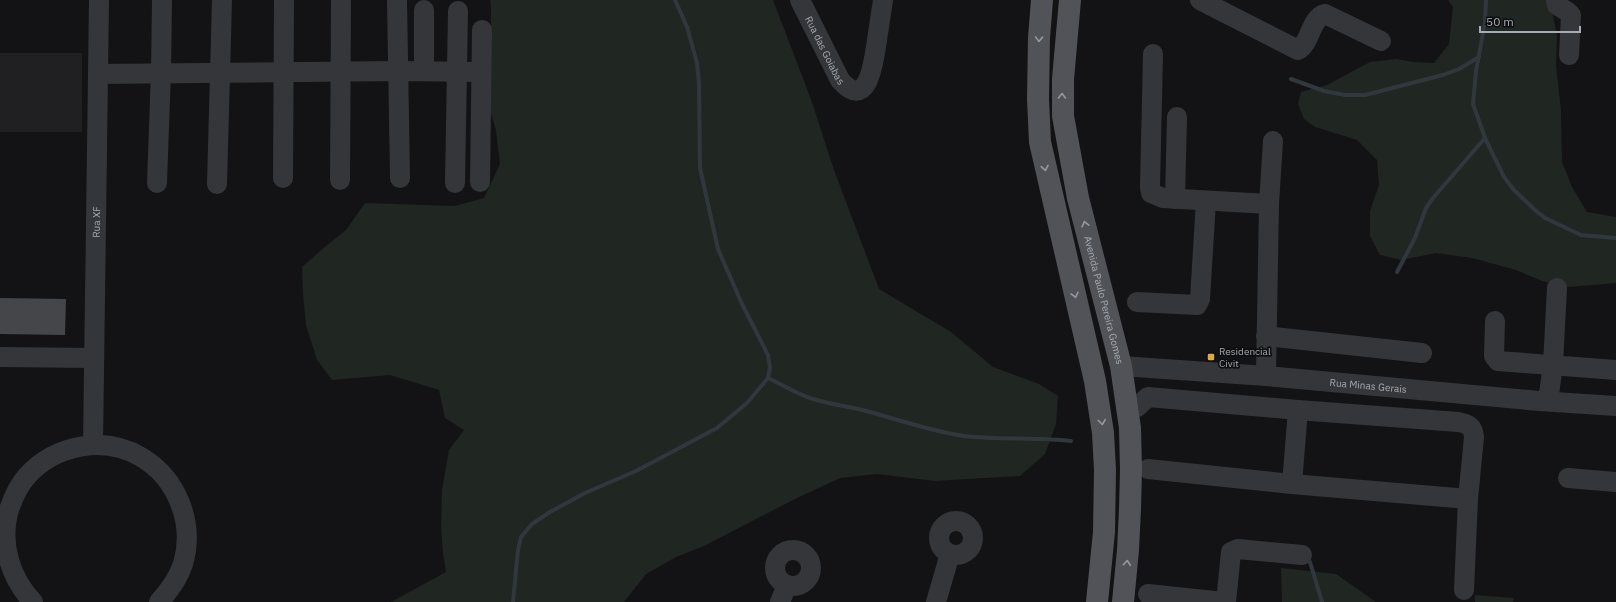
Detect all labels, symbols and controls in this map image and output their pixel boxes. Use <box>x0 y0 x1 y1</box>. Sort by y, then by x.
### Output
scale bar <box>1480 8 1580 34</box>
street label: Rua das Goiabas <box>803 14 848 87</box>
text: 50 m <box>1486 14 1514 29</box>
one-way arrow <box>1035 36 1043 42</box>
one-way arrow <box>1058 93 1066 99</box>
one-way arrow <box>1041 165 1049 171</box>
street label: Rua XF <box>89 206 103 238</box>
one-way arrow <box>1081 220 1090 227</box>
street label: Avenida Paulo Pereira Gomes <box>1081 234 1127 366</box>
one-way arrow <box>1070 291 1079 298</box>
place label: Residencial Civit <box>1219 345 1271 370</box>
marker: Residencial Civit <box>1206 352 1216 362</box>
street label: Rua Minas Gerais <box>1329 375 1408 395</box>
one-way arrow <box>1097 419 1106 425</box>
one-way arrow <box>1123 560 1132 566</box>

